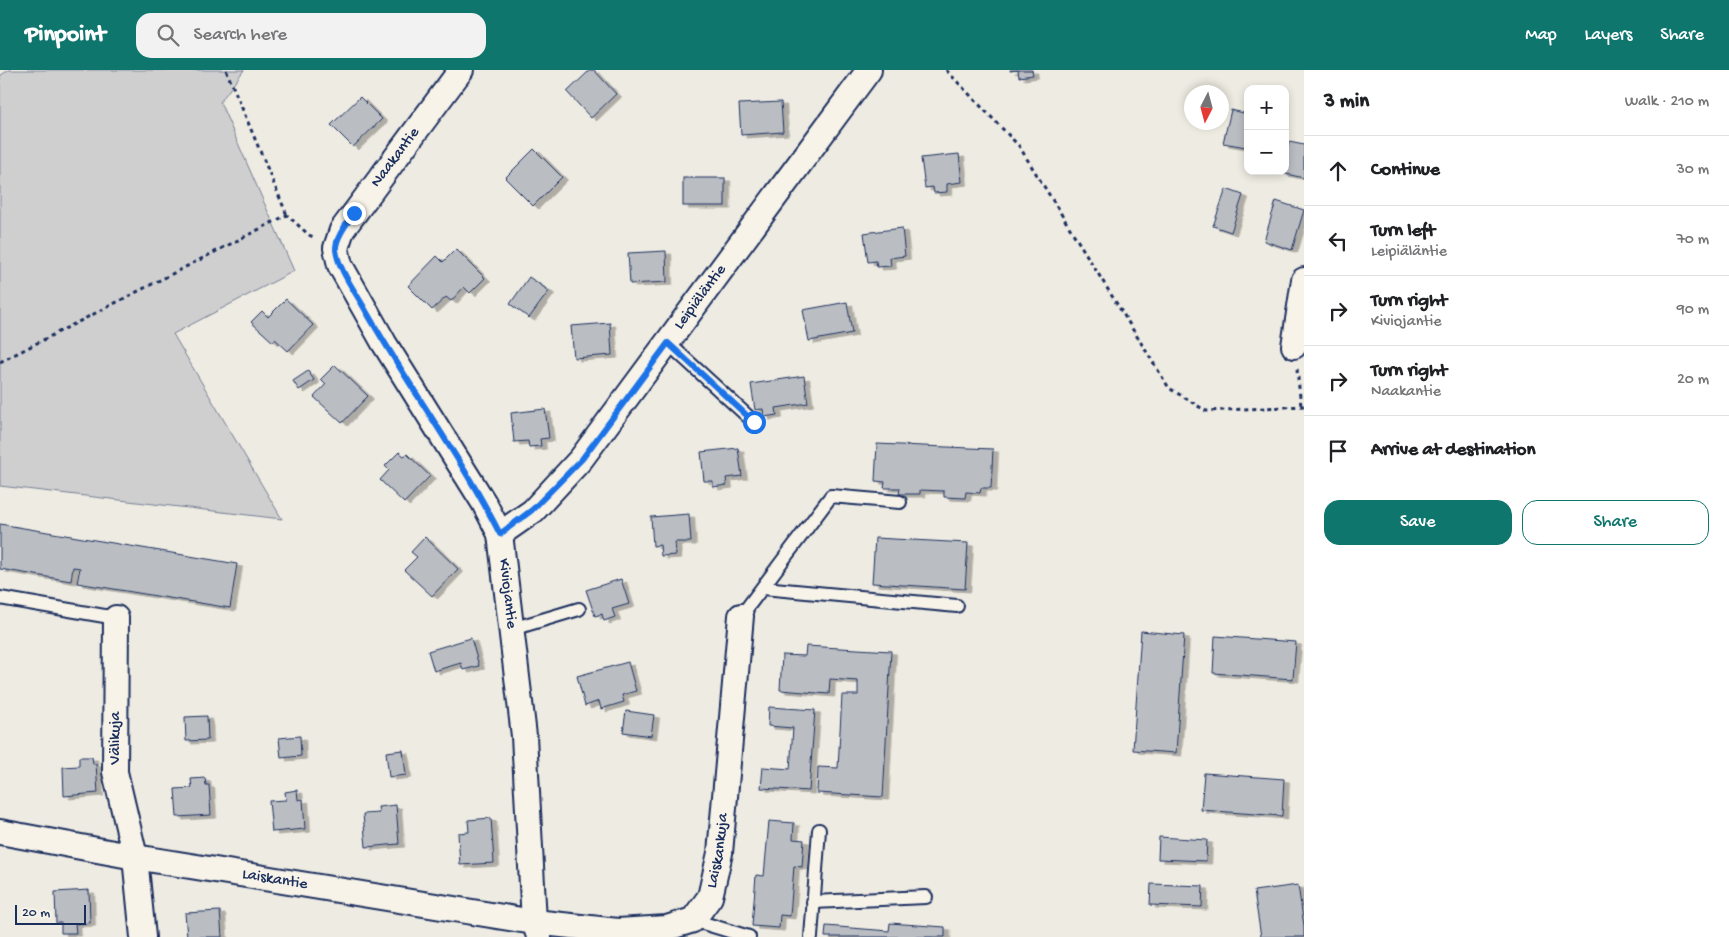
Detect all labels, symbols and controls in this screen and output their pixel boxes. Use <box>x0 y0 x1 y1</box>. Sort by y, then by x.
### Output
search box <box>136 13 486 58</box>
text: Pinpoint <box>25 21 106 50</box>
icon: search <box>154 21 182 49</box>
text: Search here <box>194 24 287 47</box>
text: Map <box>1525 25 1557 46</box>
text: Layers <box>1585 25 1632 46</box>
text: Share <box>1660 25 1704 46</box>
north arrow <box>1184 85 1229 130</box>
map controls <box>1244 85 1289 175</box>
button: + <box>1244 85 1289 130</box>
text: 3 min <box>1324 90 1369 115</box>
text: Walk · 210 m <box>1625 93 1709 112</box>
street label: Naakantie <box>367 124 425 192</box>
button: − <box>1244 130 1289 175</box>
icon: ahead <box>1324 157 1352 185</box>
text: Continue <box>1371 159 1440 182</box>
text: 30 m <box>1676 161 1709 180</box>
route end <box>343 202 366 225</box>
text: Turn left <box>1371 220 1435 243</box>
icon: left <box>1324 227 1352 255</box>
text: 70 m <box>1676 231 1709 250</box>
text: Leipiäläntie <box>1371 243 1447 262</box>
street label: Leipiäläntie <box>670 261 731 334</box>
text: Turn right <box>1371 290 1447 313</box>
icon: right <box>1324 297 1352 325</box>
text: 90 m <box>1677 301 1709 320</box>
text: Kiviojantie <box>1371 313 1442 332</box>
text: Turn right <box>1371 360 1447 383</box>
icon: right <box>1324 367 1352 395</box>
text: 20 m <box>1677 371 1709 390</box>
text: Naakantie <box>1371 383 1441 402</box>
route start <box>743 411 766 434</box>
icon: arrive <box>1324 437 1352 465</box>
text: Arrive at destination <box>1371 439 1535 462</box>
button: Save <box>1324 500 1512 545</box>
button: Share <box>1522 500 1709 545</box>
street label: Kiviojantie <box>493 557 521 630</box>
street label: Välikuja <box>107 710 126 765</box>
street label: Laiskankuja <box>703 811 733 890</box>
street label: Laiskantie <box>241 865 310 895</box>
scale bar <box>15 902 86 925</box>
text: 20 m <box>22 905 50 922</box>

